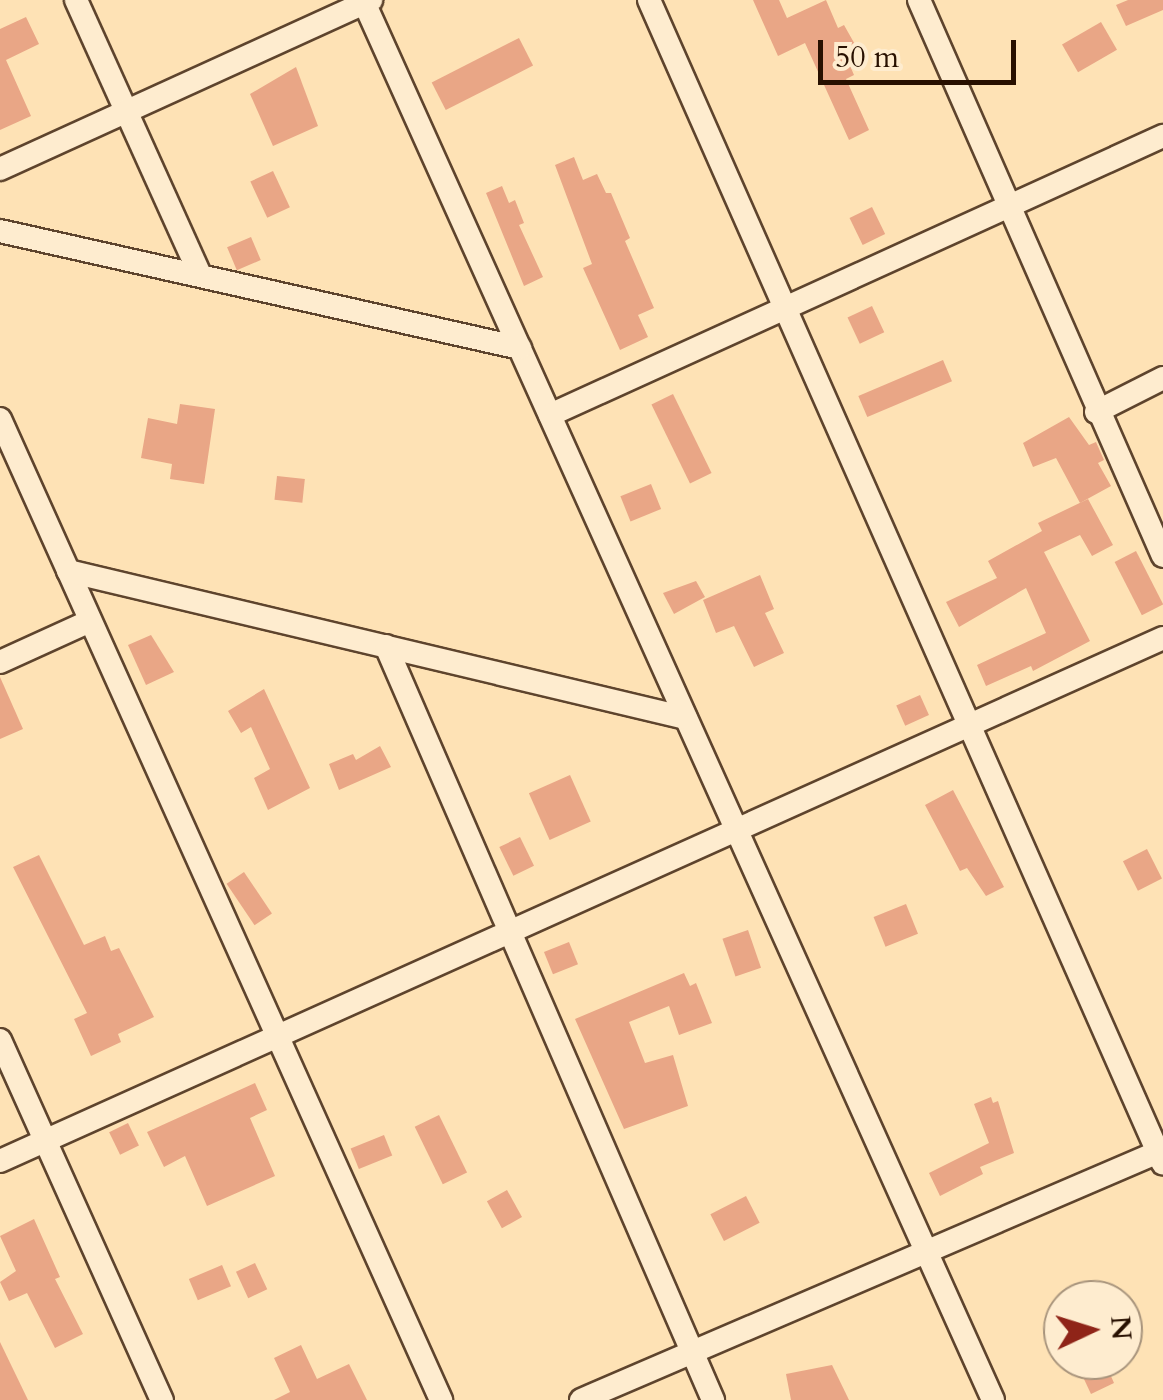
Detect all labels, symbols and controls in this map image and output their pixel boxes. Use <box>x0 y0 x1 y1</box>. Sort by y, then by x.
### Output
scale bar <box>823 20 1020 82</box>
text: 50 m <box>835 37 899 78</box>
north arrow <box>1043 1280 1143 1380</box>
text: N <box>1101 1315 1141 1341</box>

